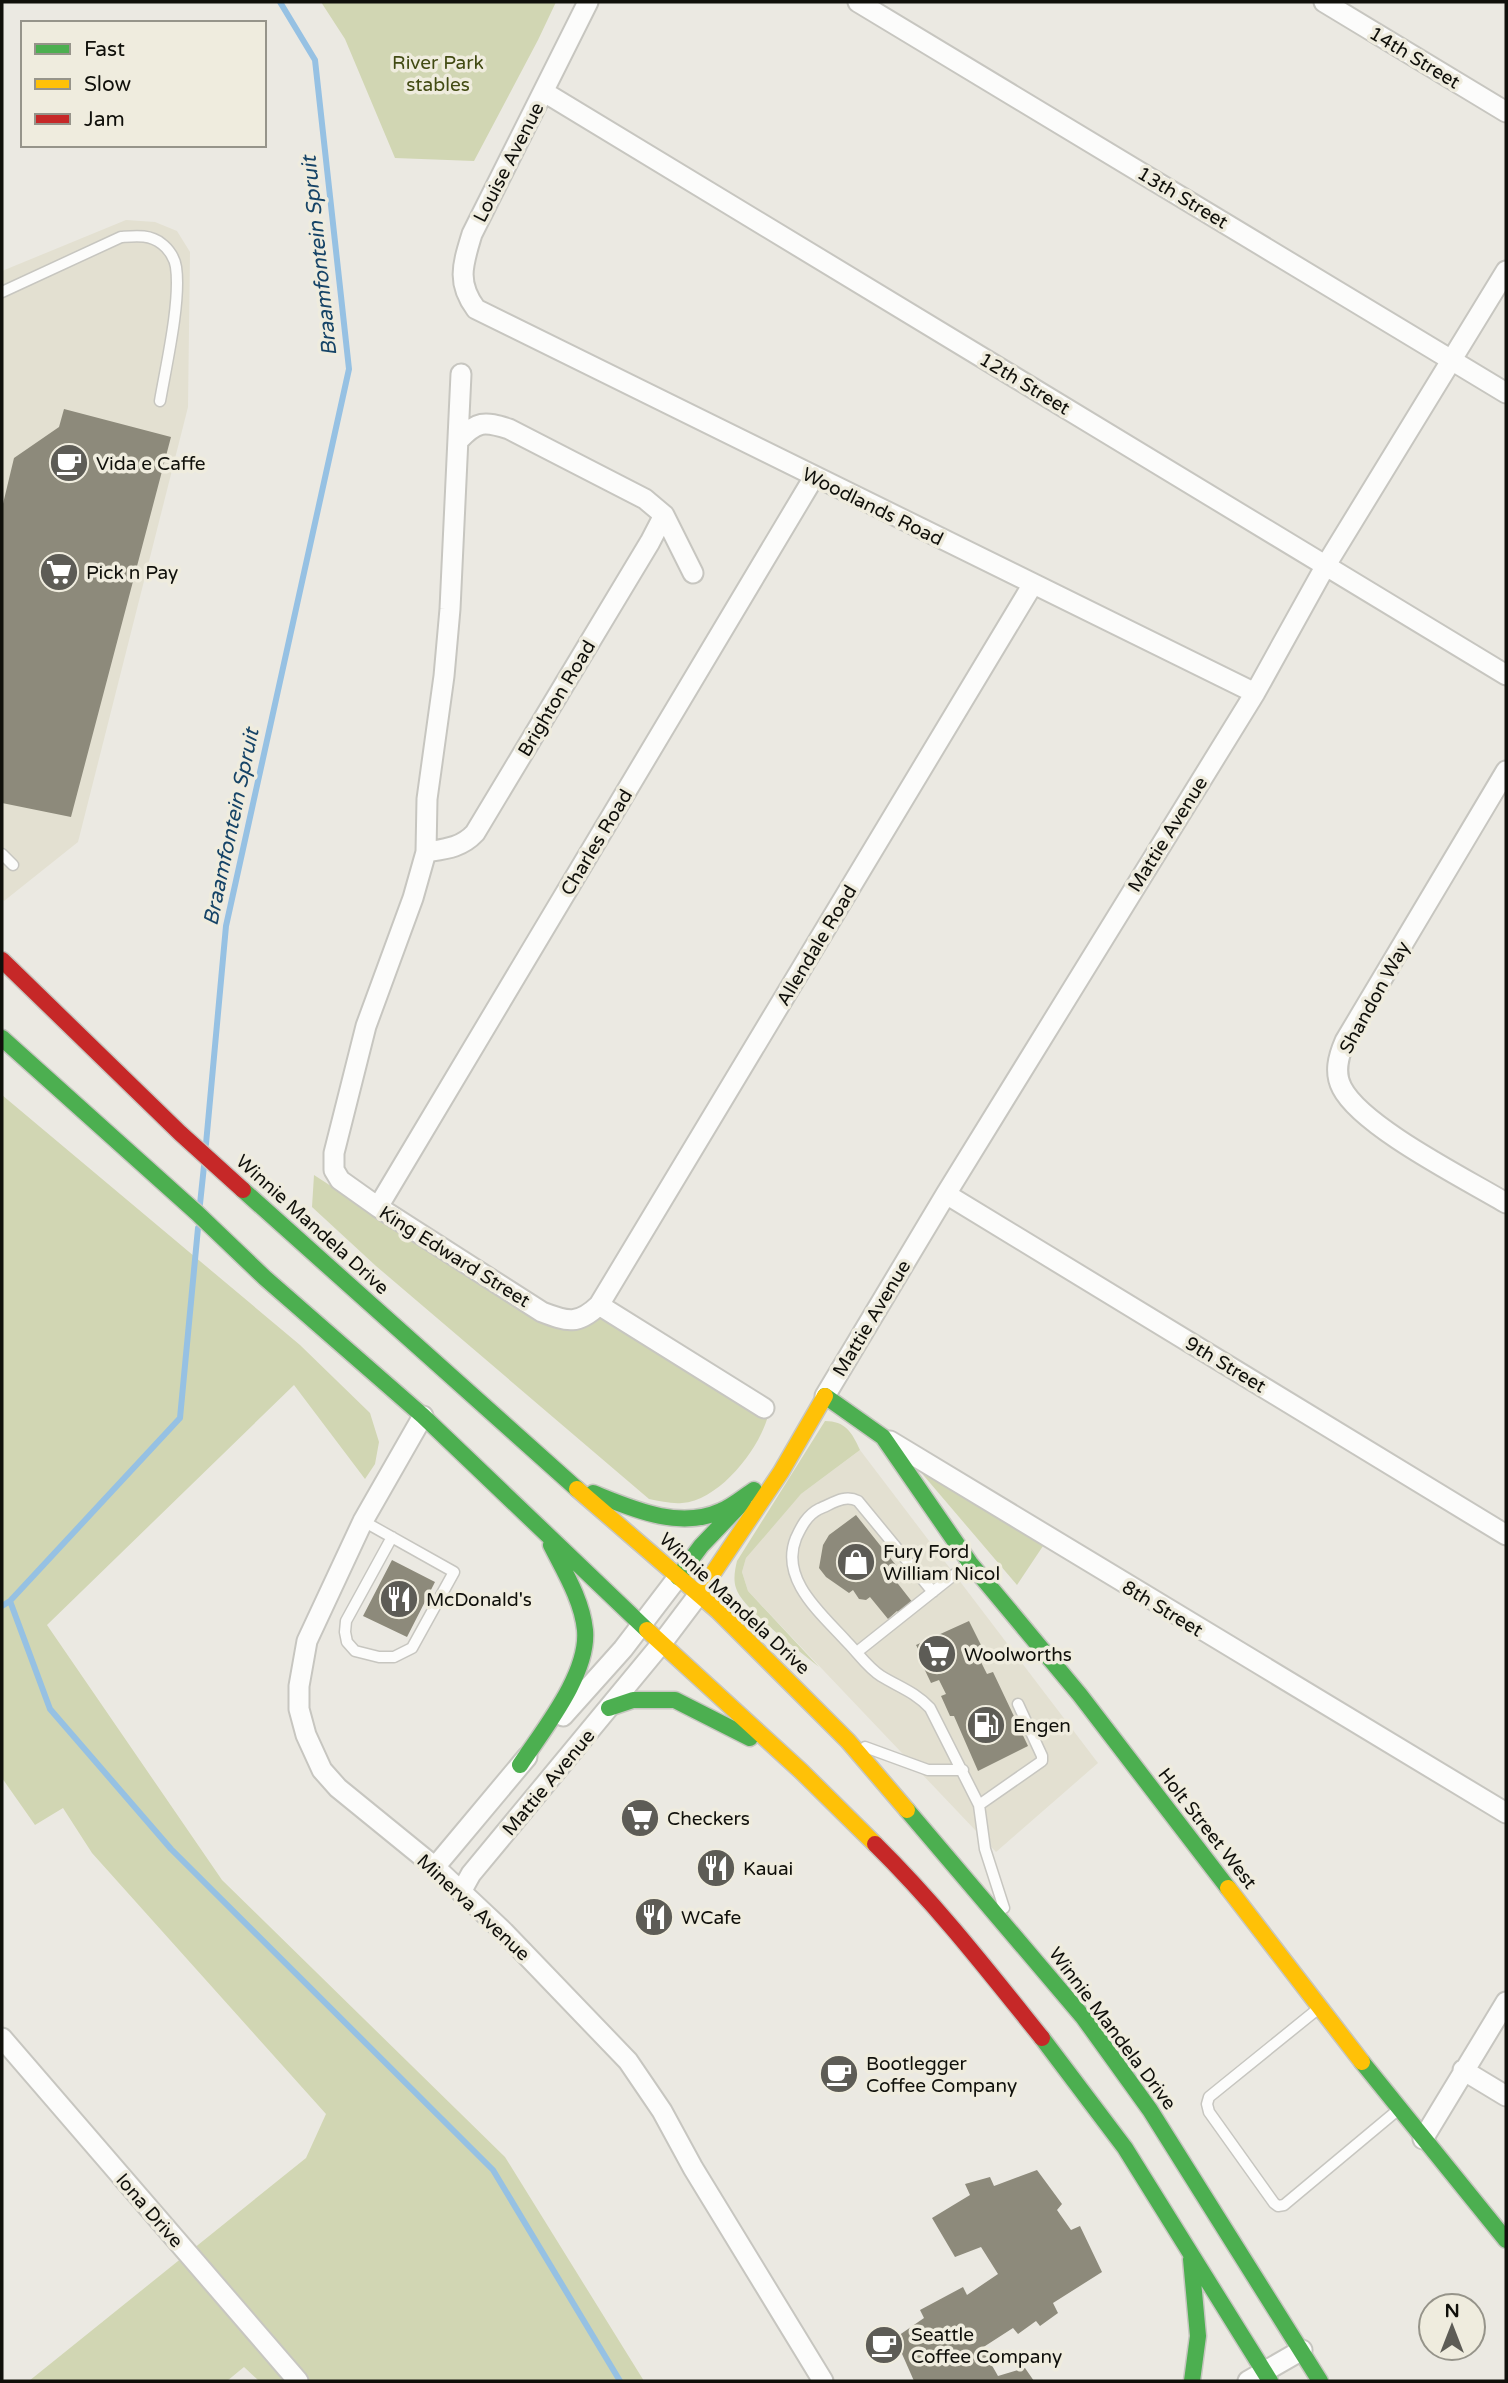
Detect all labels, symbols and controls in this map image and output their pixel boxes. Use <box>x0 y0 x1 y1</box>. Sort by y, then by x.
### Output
legend <box>21 21 266 147</box>
street label: 14th Street <box>1365 22 1464 94</box>
text: Fast <box>84 37 125 62</box>
park label: River Park stables <box>392 52 484 96</box>
text: Slow <box>84 72 132 97</box>
street label: Louise Avenue <box>469 99 549 226</box>
text: Jam <box>84 107 125 132</box>
water label: Braamfontein Spruit <box>296 153 342 357</box>
street label: 13th Street <box>1133 162 1232 234</box>
street label: 12th Street <box>975 348 1074 420</box>
cafe icon: Vida e Caffe <box>48 442 90 484</box>
place label: Vida e Caffe <box>96 453 206 475</box>
street label: Woodlands Road <box>798 463 947 551</box>
supermarket icon: Pick n Pay <box>38 551 80 593</box>
place label: Pick n Pay <box>86 562 178 584</box>
street label: Brighton Road <box>514 637 600 760</box>
water label: Braamfontein Spruit <box>198 724 265 928</box>
street label: Mattie Avenue <box>1124 773 1212 896</box>
street label: Charles Road <box>557 785 637 900</box>
street label: Allendale Road <box>772 881 861 1010</box>
street label: Shandon Way <box>1335 938 1415 1057</box>
street label: Winnie Mandela Drive <box>231 1150 393 1299</box>
street label: King Edward Street <box>375 1202 534 1312</box>
street label: Mattie Avenue <box>829 1256 915 1381</box>
street label: 9th Street <box>1181 1332 1270 1397</box>
street label: Winnie Mandela Drive <box>654 1528 814 1679</box>
shop icon: Fury Ford William Nicol <box>835 1541 877 1583</box>
place label: Fury Ford William Nicol <box>883 1541 1000 1585</box>
street label: 8th Street <box>1118 1576 1207 1641</box>
restaurant icon: McDonald's <box>378 1578 420 1620</box>
place label: McDonald's <box>426 1589 532 1611</box>
supermarket icon: Woolworths <box>916 1633 958 1675</box>
place label: Woolworths <box>964 1644 1072 1666</box>
fuel station icon: Engen <box>965 1704 1007 1746</box>
place label: Engen <box>1013 1715 1071 1737</box>
street label: Mattie Avenue <box>498 1725 600 1840</box>
street label: Holt Street West <box>1153 1764 1261 1893</box>
supermarket icon: Checkers <box>619 1797 661 1839</box>
place label: Checkers <box>667 1808 750 1830</box>
restaurant icon: Kauai <box>695 1847 737 1889</box>
street label: Minerva Avenue <box>412 1850 534 1966</box>
place label: Kauai <box>743 1858 793 1880</box>
restaurant icon: WCafe <box>633 1896 675 1938</box>
place label: WCafe <box>681 1907 741 1929</box>
street label: Winnie Mandela Drive <box>1044 1943 1181 2114</box>
cafe icon: Bootlegger Coffee Company <box>818 2053 860 2095</box>
place label: Bootlegger Coffee Company <box>866 2053 1017 2097</box>
street label: Iona Drive <box>111 2169 187 2252</box>
north arrow <box>1417 2292 1487 2362</box>
text: N <box>1444 2300 1460 2322</box>
cafe icon: Seattle Coffee Company <box>863 2324 905 2366</box>
place label: Seattle Coffee Company <box>911 2324 1062 2368</box>

